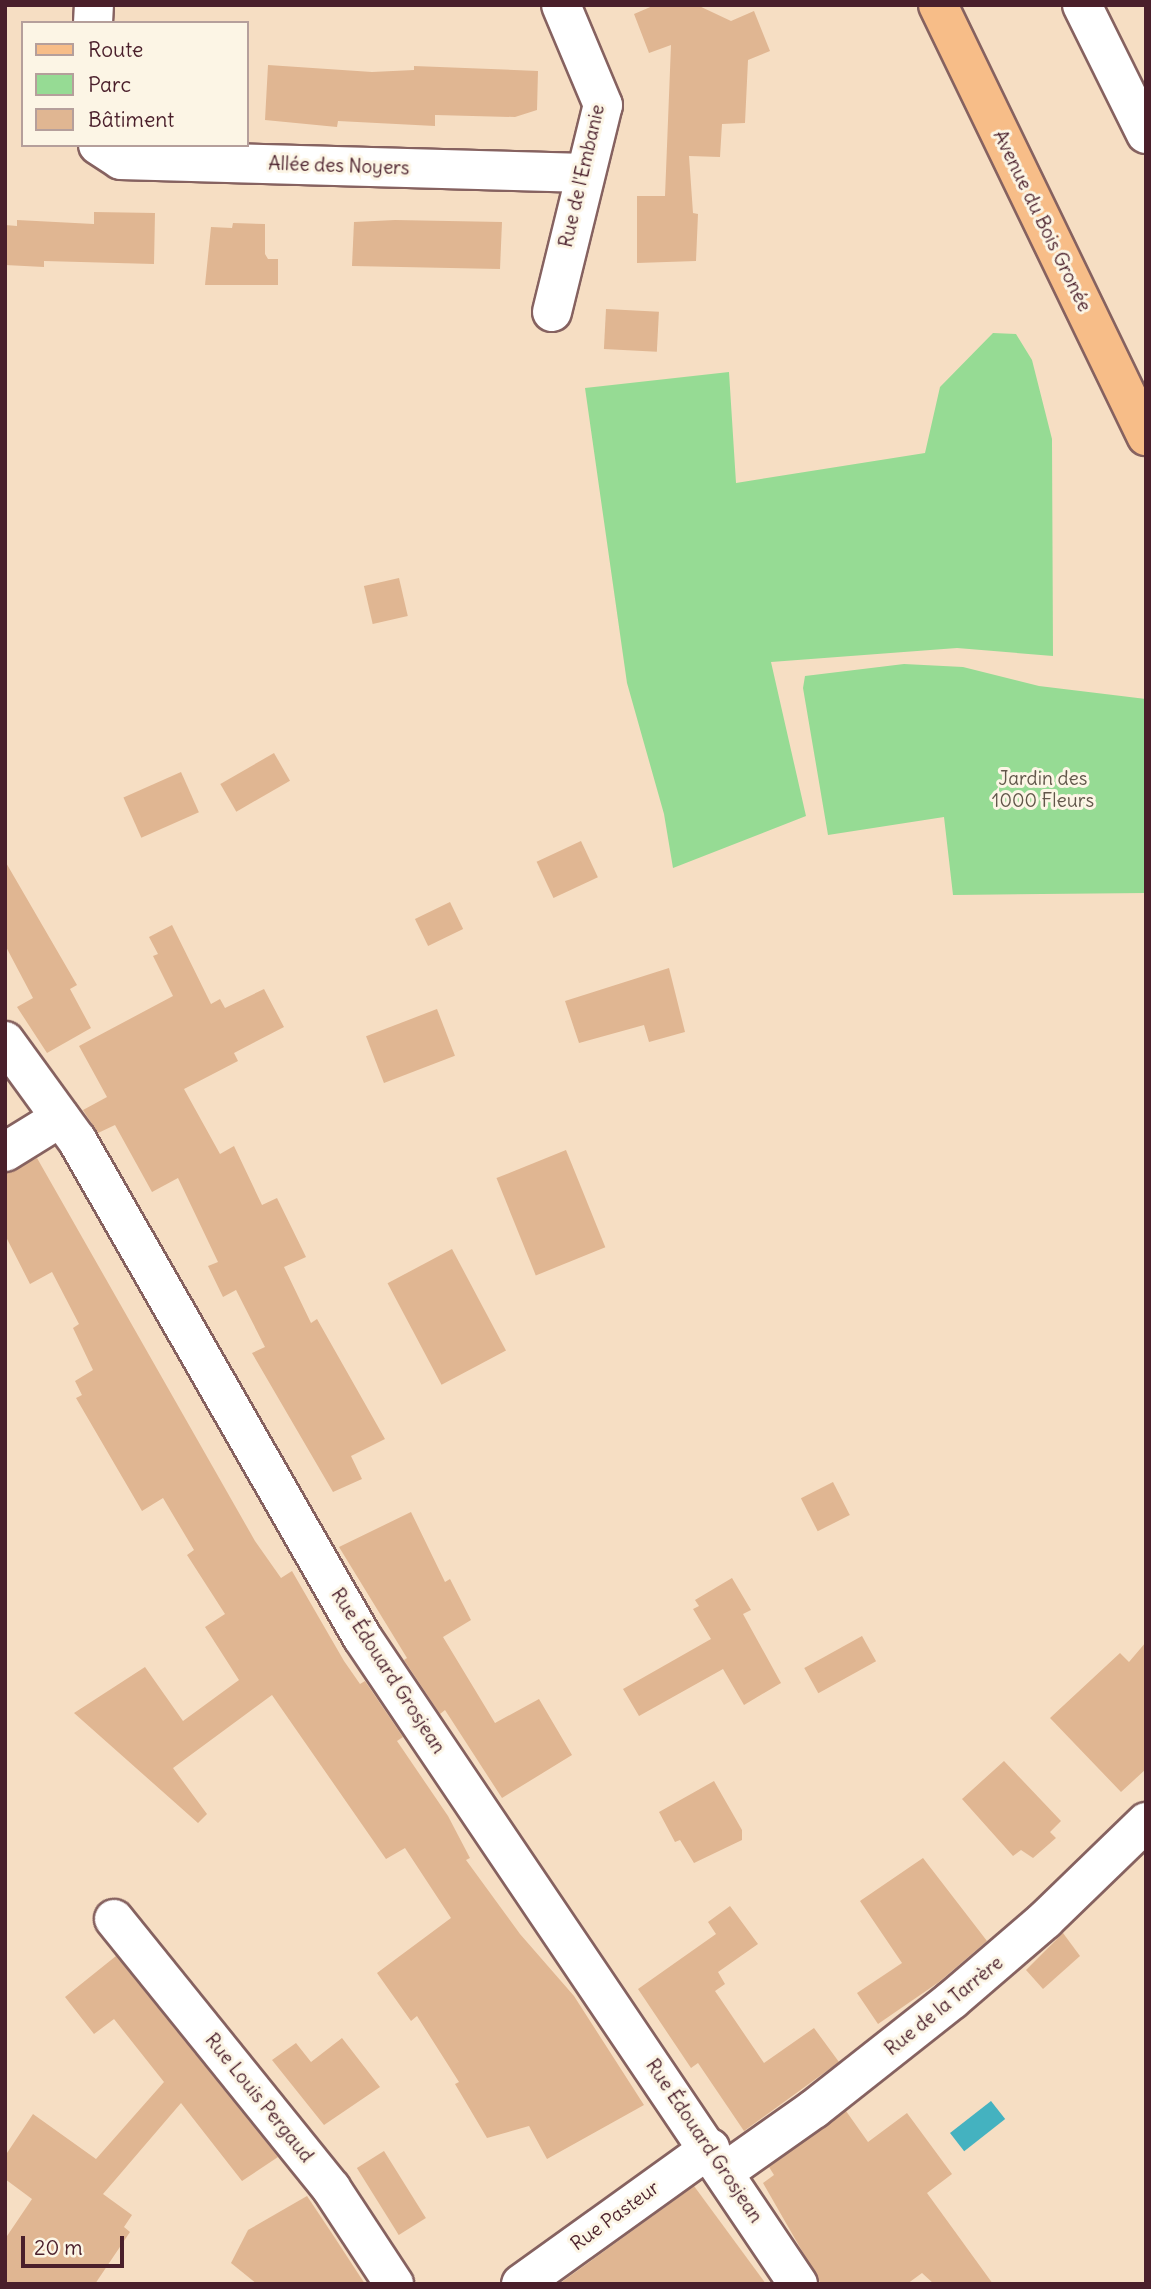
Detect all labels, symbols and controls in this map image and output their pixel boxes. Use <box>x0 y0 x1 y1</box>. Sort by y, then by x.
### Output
legend <box>21 21 248 147</box>
text: Route <box>88 36 143 63</box>
text: Parc <box>88 71 131 98</box>
street label: Rue de l'Embanie <box>554 102 610 250</box>
text: Bâtiment <box>88 106 174 133</box>
street label: Avenue du Bois Gronée <box>988 127 1096 315</box>
street label: Allée des Noyers <box>268 152 410 180</box>
park label: Jardin des 1000 Fleurs <box>992 768 1094 812</box>
street label: Rue Édouard Grosjean <box>326 1584 450 1758</box>
street label: Rue de la Tarrère <box>880 1951 1008 2061</box>
street label: Rue Louis Pergaud <box>200 2029 318 2167</box>
street label: Rue Édouard Grosjean <box>641 2055 767 2227</box>
street label: Rue Pasteur <box>566 2176 664 2256</box>
scale bar <box>24 2222 128 2266</box>
text: 20 m <box>34 2234 83 2261</box>

